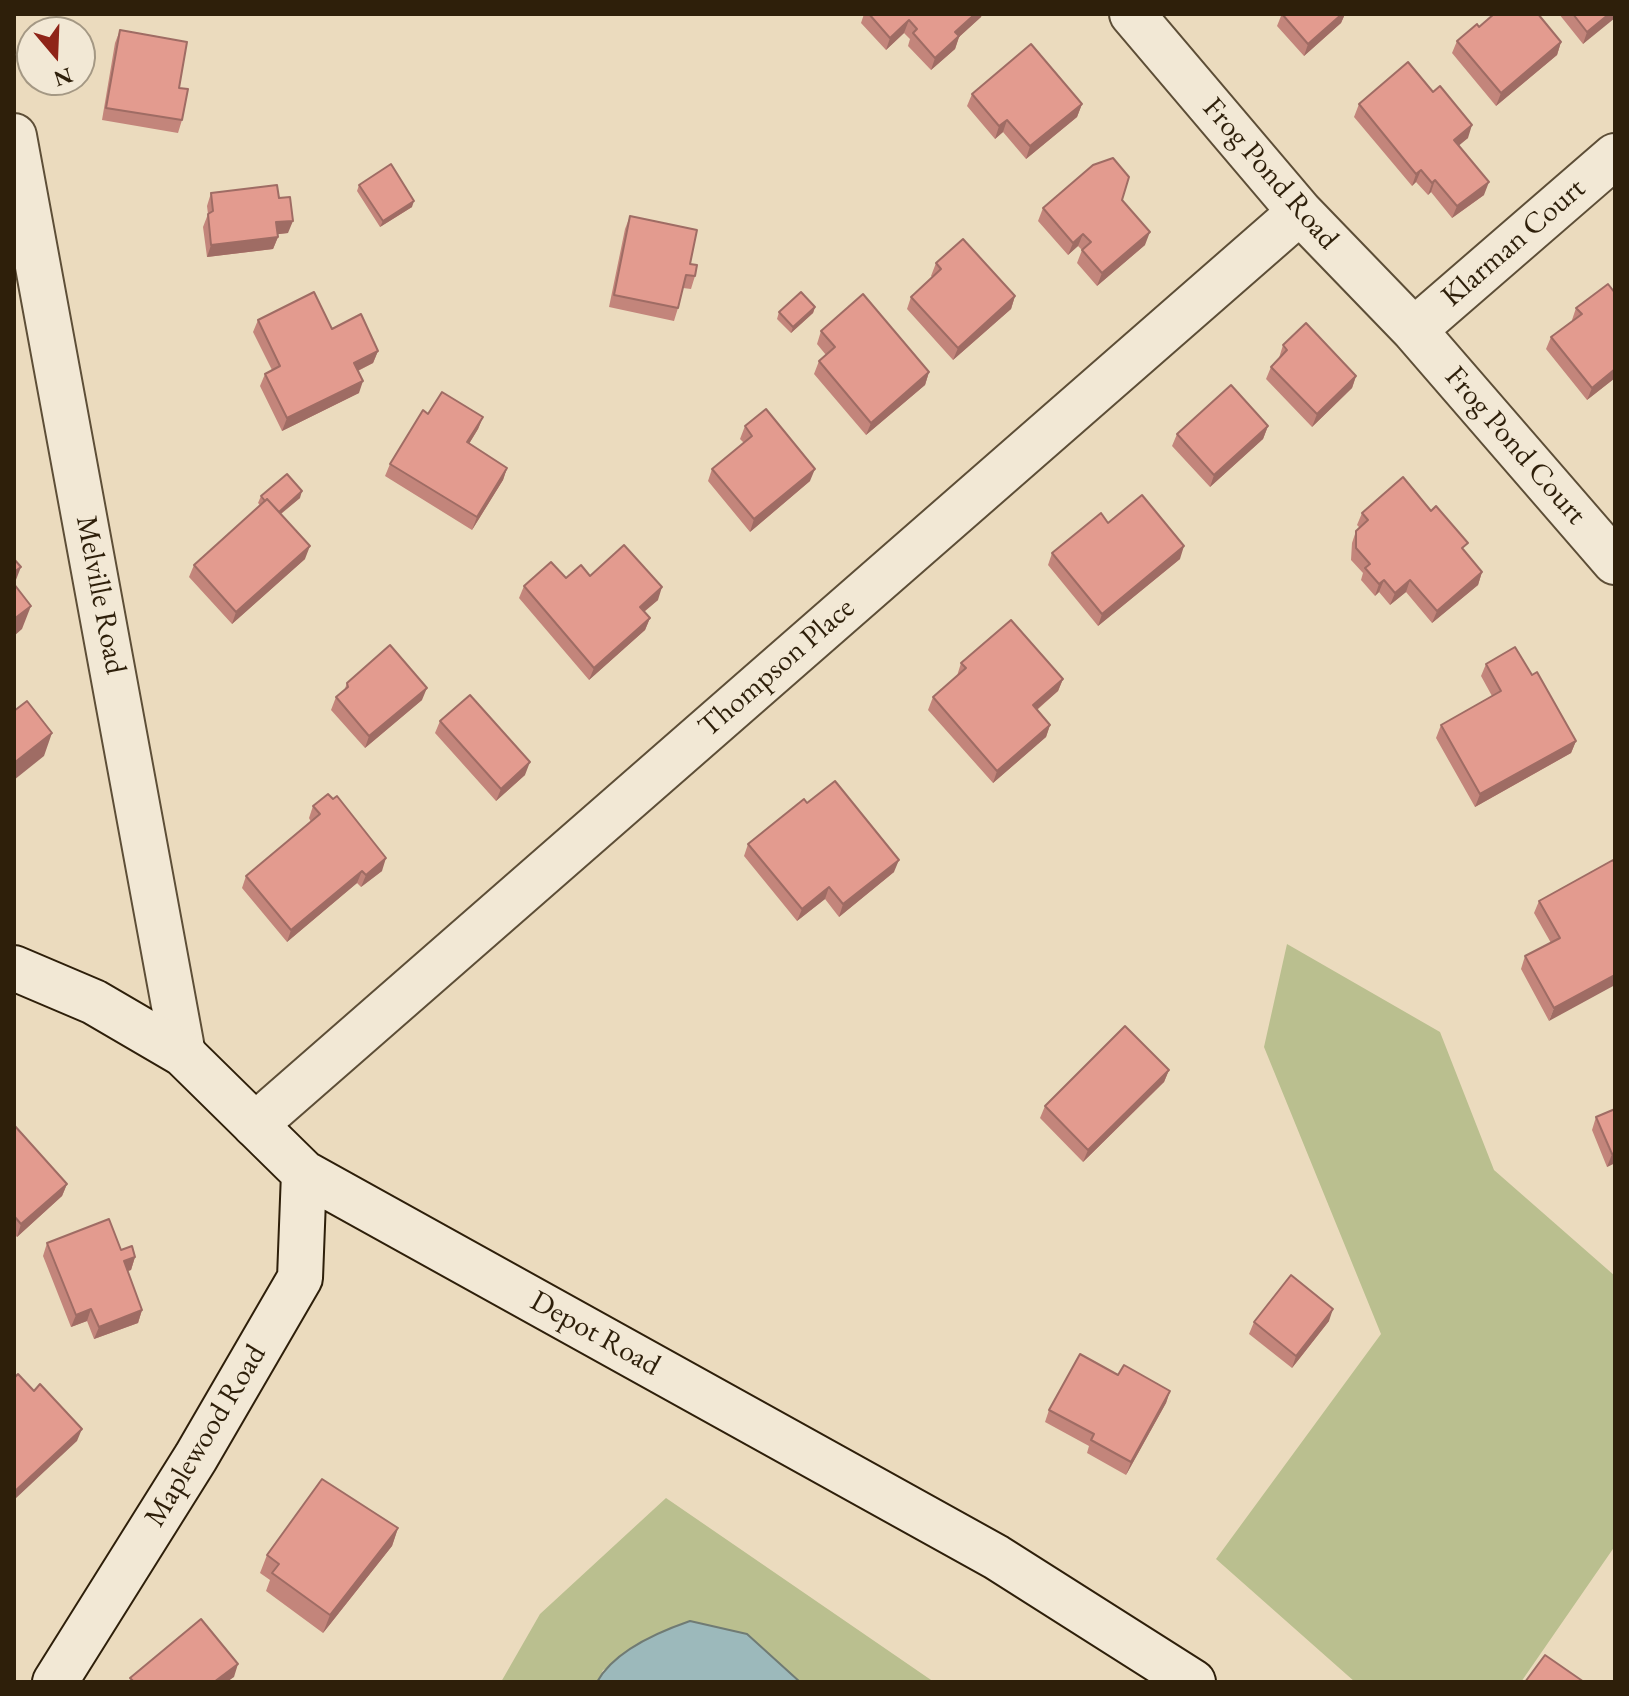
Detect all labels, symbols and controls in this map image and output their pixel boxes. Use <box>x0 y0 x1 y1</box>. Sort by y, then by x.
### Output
north arrow <box>16 16 96 96</box>
text: N <box>50 61 76 94</box>
street label: Frog Pond Road <box>1194 91 1346 257</box>
street label: Klarman Court <box>1435 171 1593 315</box>
street label: Frog Pond Court <box>1437 360 1593 532</box>
street label: Melville Road <box>67 513 133 677</box>
street label: Thompson Place <box>692 591 862 745</box>
street label: Depot Road <box>524 1284 666 1384</box>
street label: Maplewood Road <box>138 1338 274 1534</box>

